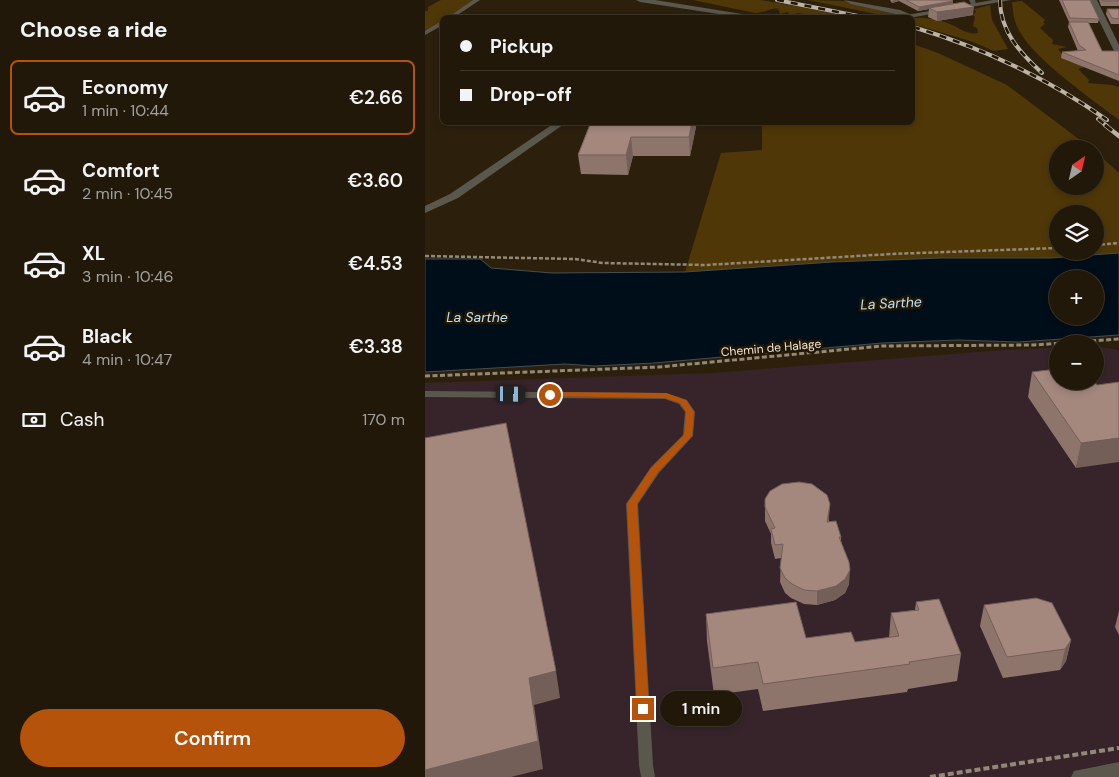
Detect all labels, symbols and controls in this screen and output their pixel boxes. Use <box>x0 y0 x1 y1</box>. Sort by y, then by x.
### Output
text: Choose a ride <box>20 15 168 44</box>
text: Pickup <box>490 34 554 59</box>
icon: car <box>22 75 67 120</box>
text: Economy <box>82 75 169 100</box>
text: Drop-off <box>490 82 572 107</box>
text: €2.66 <box>349 85 403 110</box>
text: 1 min · 10:44 <box>82 100 169 121</box>
north arrow <box>1049 140 1104 195</box>
map controls <box>1049 140 1104 390</box>
icon: car <box>22 158 67 203</box>
text: Comfort <box>82 158 160 183</box>
text: €3.60 <box>348 168 403 193</box>
text: 2 min · 10:45 <box>82 183 173 204</box>
button: layers <box>1049 205 1104 260</box>
icon: car <box>22 241 67 286</box>
text: XL <box>82 241 105 266</box>
text: €4.53 <box>348 251 403 276</box>
text: 3 min · 10:46 <box>82 266 174 287</box>
button: + <box>1049 270 1104 325</box>
water label: La Sarthe <box>860 292 922 314</box>
water label: La Sarthe <box>446 308 508 326</box>
icon: car <box>22 324 67 369</box>
text: Black <box>82 324 133 349</box>
text: €3.38 <box>349 334 403 359</box>
button: − <box>1049 335 1104 390</box>
street label: Chemin de Halage <box>720 336 822 360</box>
text: 4 min · 10:47 <box>82 349 172 370</box>
route start <box>539 384 561 406</box>
car <box>495 386 526 402</box>
icon: cash <box>20 406 48 434</box>
text: Cash <box>60 407 104 432</box>
text: 170 m <box>362 409 405 430</box>
callout: 1 min <box>661 692 743 726</box>
route end <box>632 698 654 720</box>
text: 1 min <box>682 698 720 719</box>
button: Confirm <box>20 709 405 767</box>

